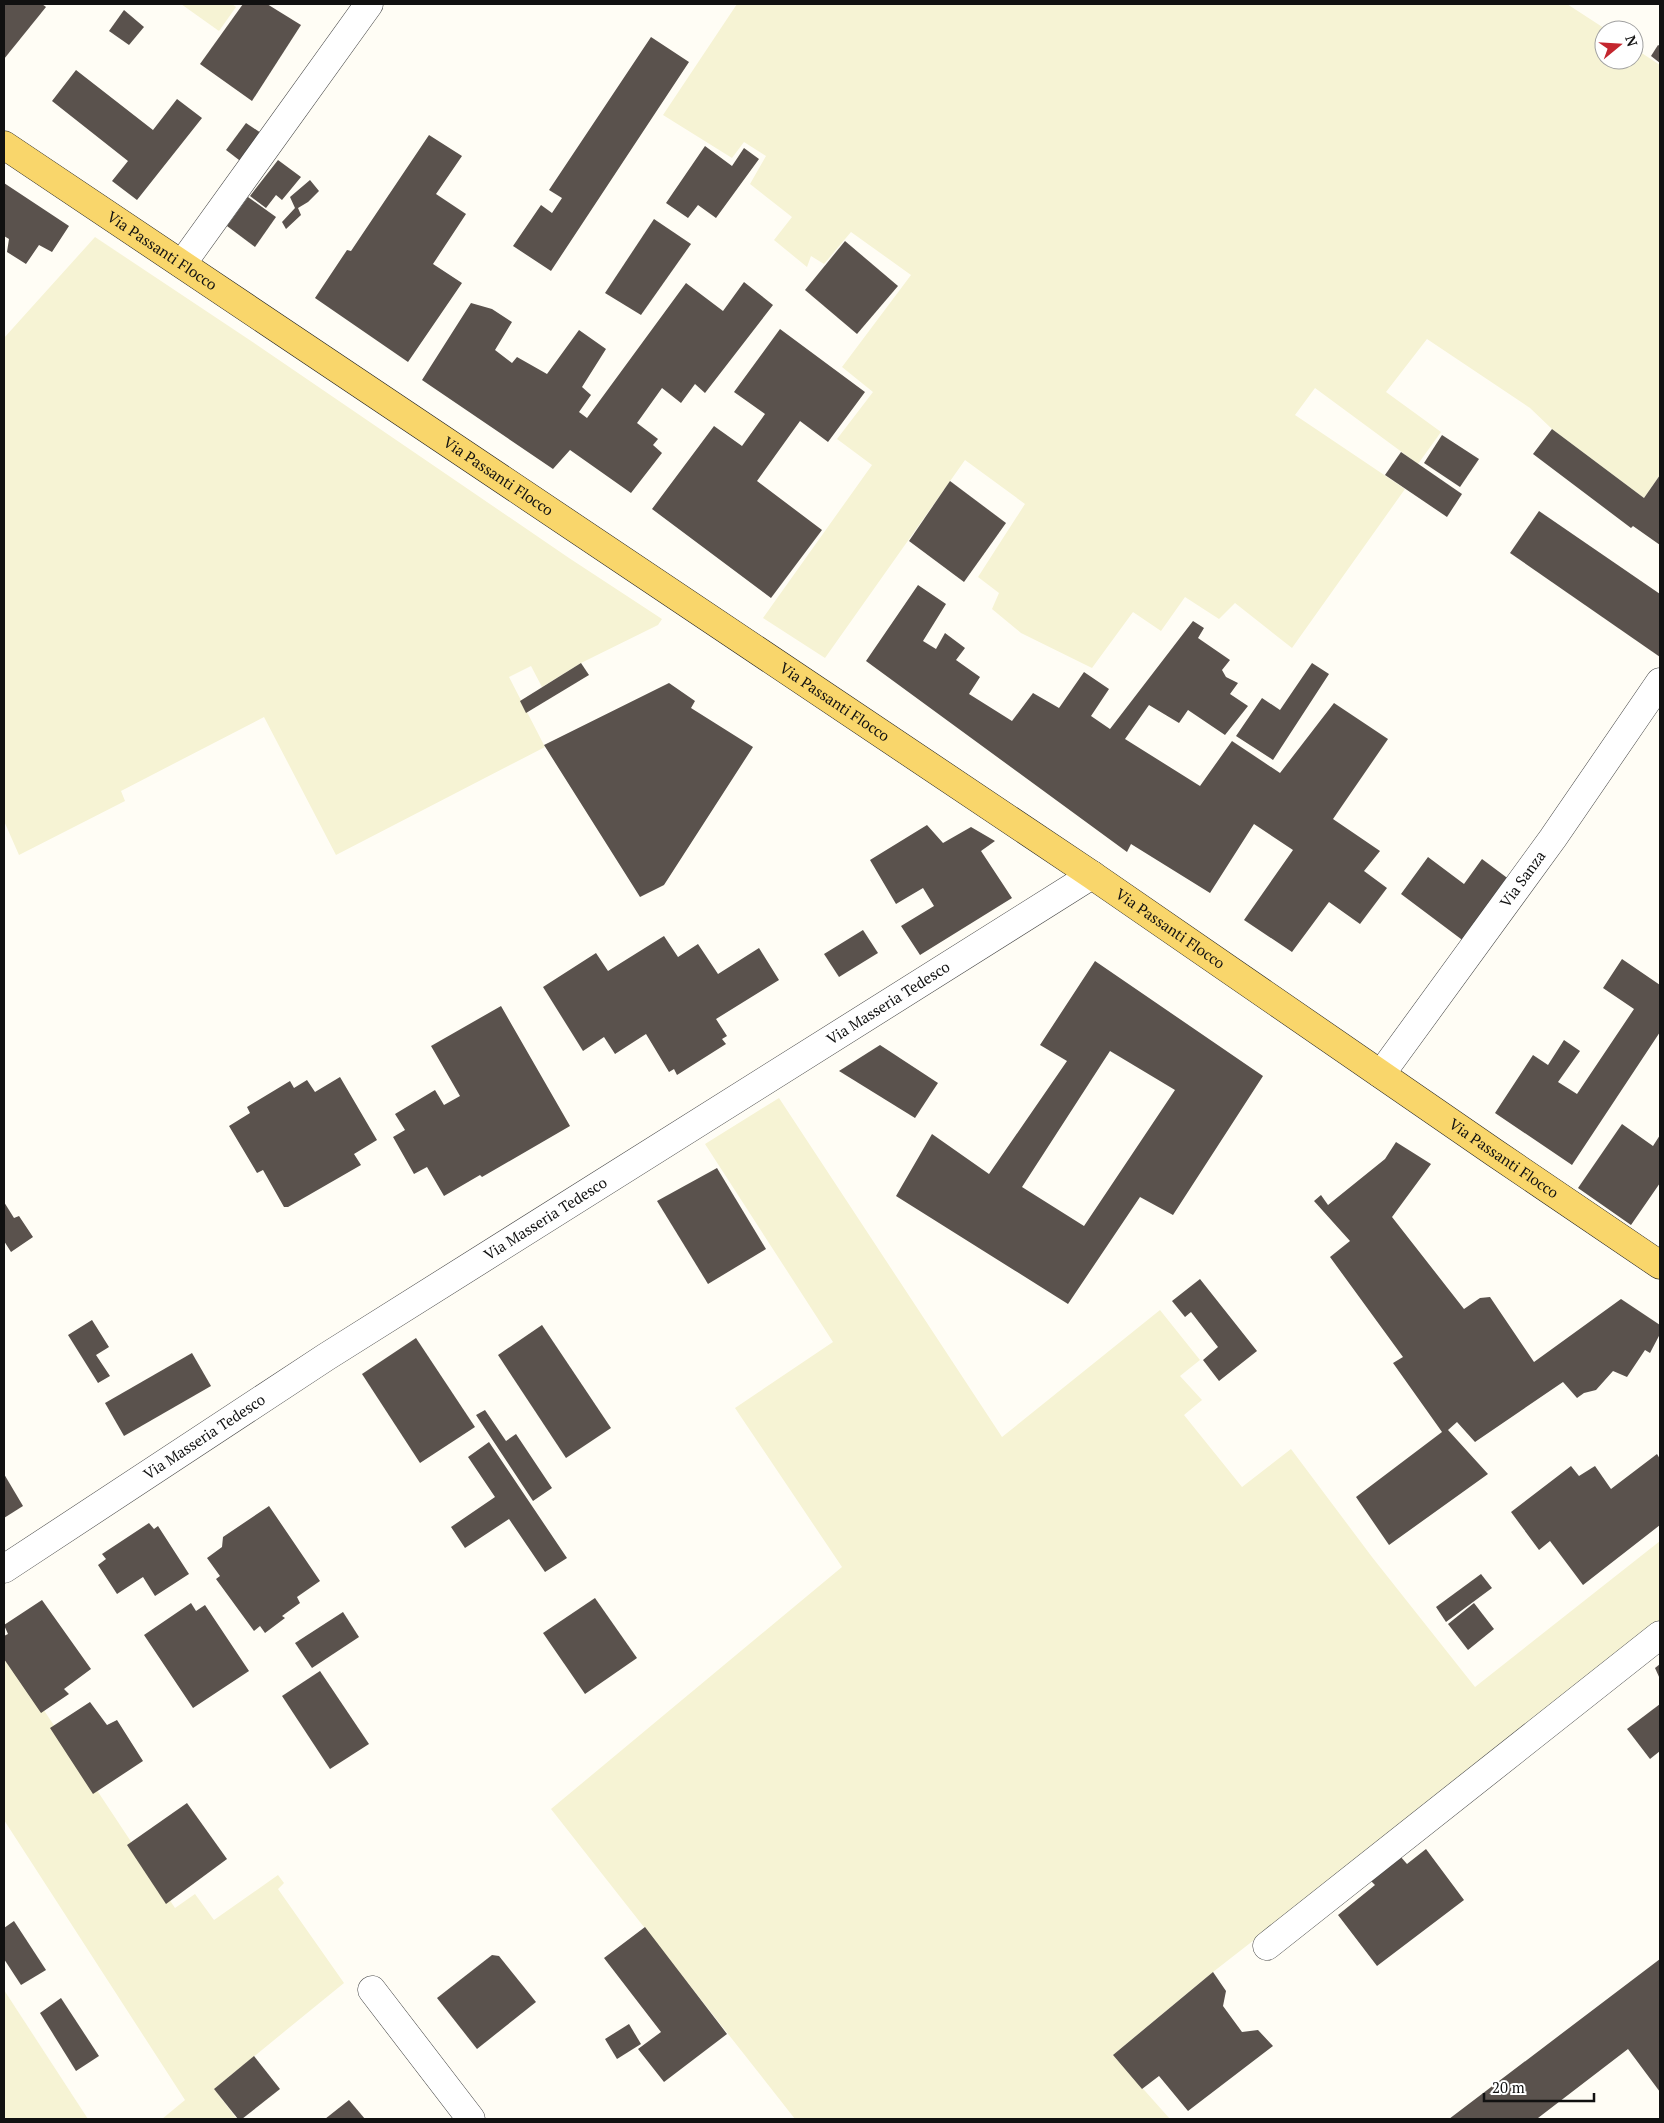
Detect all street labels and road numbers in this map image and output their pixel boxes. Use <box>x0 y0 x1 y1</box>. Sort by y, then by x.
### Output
street label: Via Passanti Flocco <box>103 206 221 294</box>
street label: Via Passanti Flocco <box>440 432 558 520</box>
street label: Via Passanti Flocco <box>776 657 894 745</box>
street label: Via Sanza <box>1495 846 1550 911</box>
street label: Via Passanti Flocco <box>1112 883 1229 973</box>
street label: Via Masseria Tedesco <box>822 956 953 1049</box>
street label: Via Passanti Flocco <box>1445 1113 1563 1202</box>
street label: Via Masseria Tedesco <box>480 1172 610 1264</box>
street label: Via Masseria Tedesco <box>139 1389 269 1484</box>

